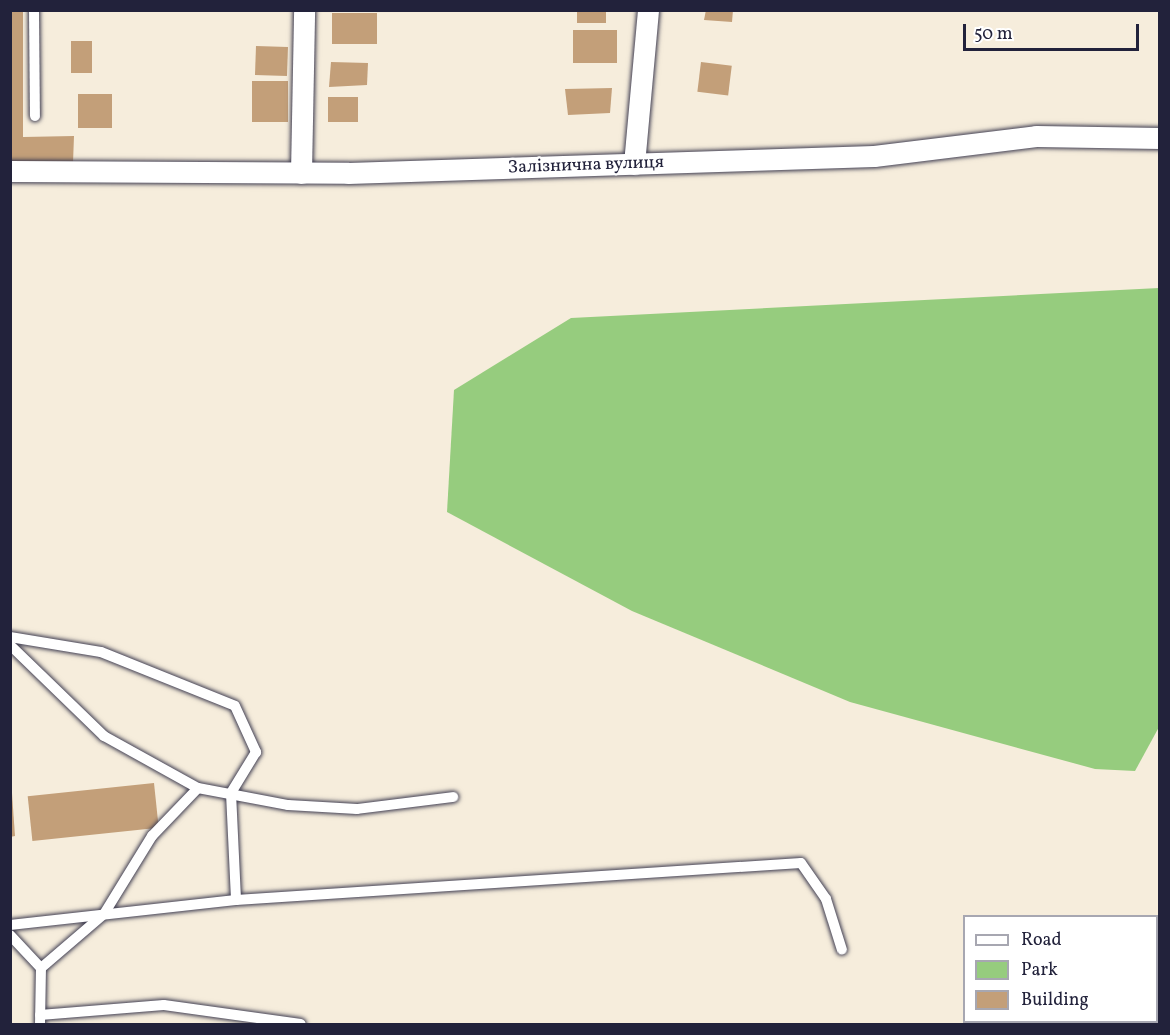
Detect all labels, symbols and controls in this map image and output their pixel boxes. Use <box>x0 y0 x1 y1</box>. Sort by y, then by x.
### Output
scale bar <box>966 12 1142 50</box>
text: 50 m <box>974 22 1013 47</box>
street label: Залізнична вулиця <box>508 152 664 180</box>
legend <box>963 915 1158 1023</box>
text: Road <box>1021 928 1062 953</box>
text: Park <box>1021 958 1058 983</box>
text: Building <box>1021 988 1089 1013</box>

